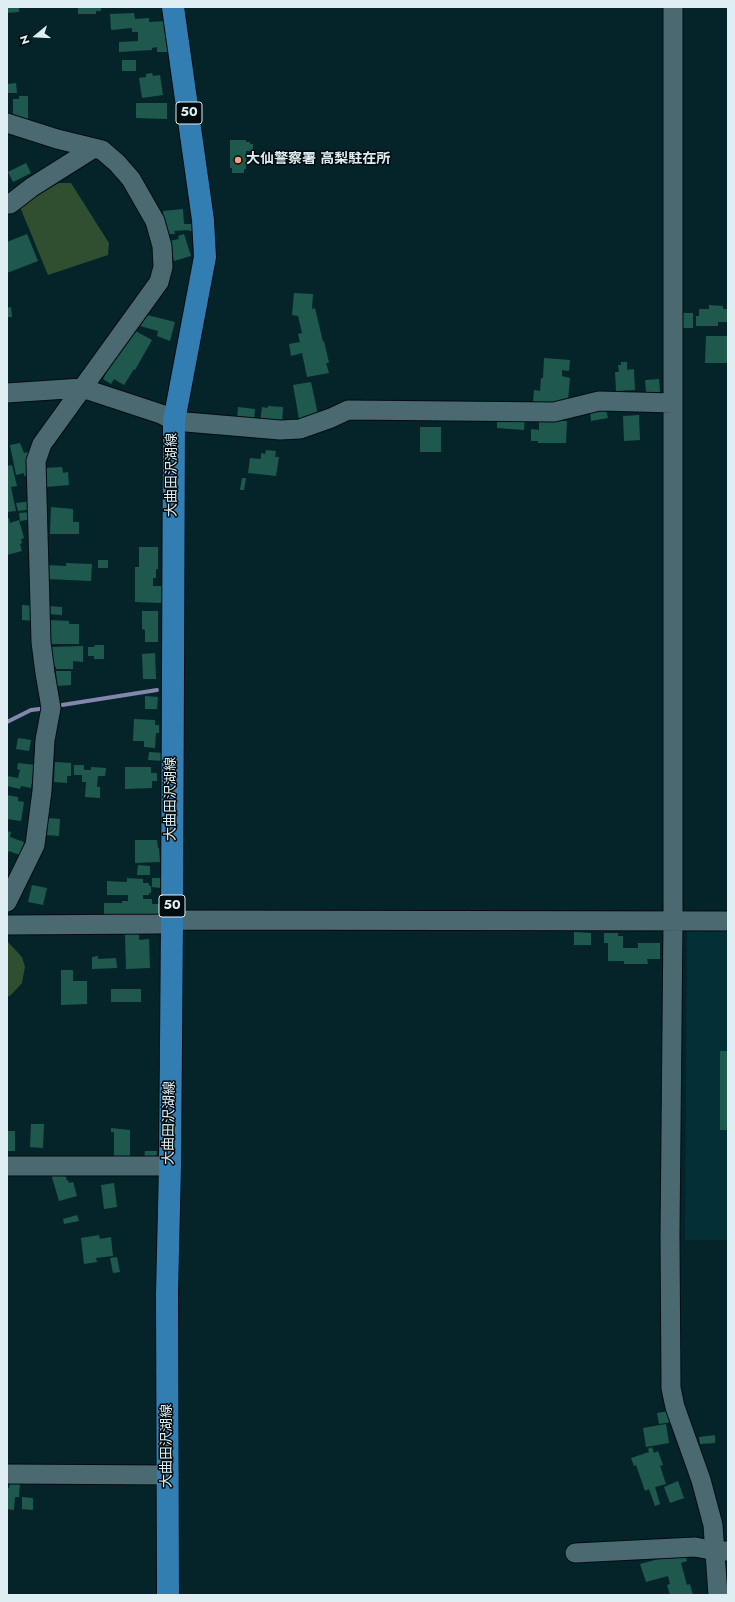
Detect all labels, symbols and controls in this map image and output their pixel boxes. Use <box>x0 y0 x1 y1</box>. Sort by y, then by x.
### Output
north arrow <box>16 16 56 56</box>
text: N <box>16 33 34 46</box>
road number: 50 <box>176 102 202 124</box>
place label: 大仙警察署 高梨駐在所 <box>246 152 390 168</box>
marker: 大仙警察署 高梨駐在所 <box>233 155 243 165</box>
street label: 大曲田沢湖線 <box>165 433 181 517</box>
street label: 大曲田沢湖線 <box>164 757 180 841</box>
road number: 50 <box>159 895 185 917</box>
street label: 大曲田沢湖線 <box>161 1081 179 1165</box>
street label: 大曲田沢湖線 <box>160 1404 176 1488</box>

